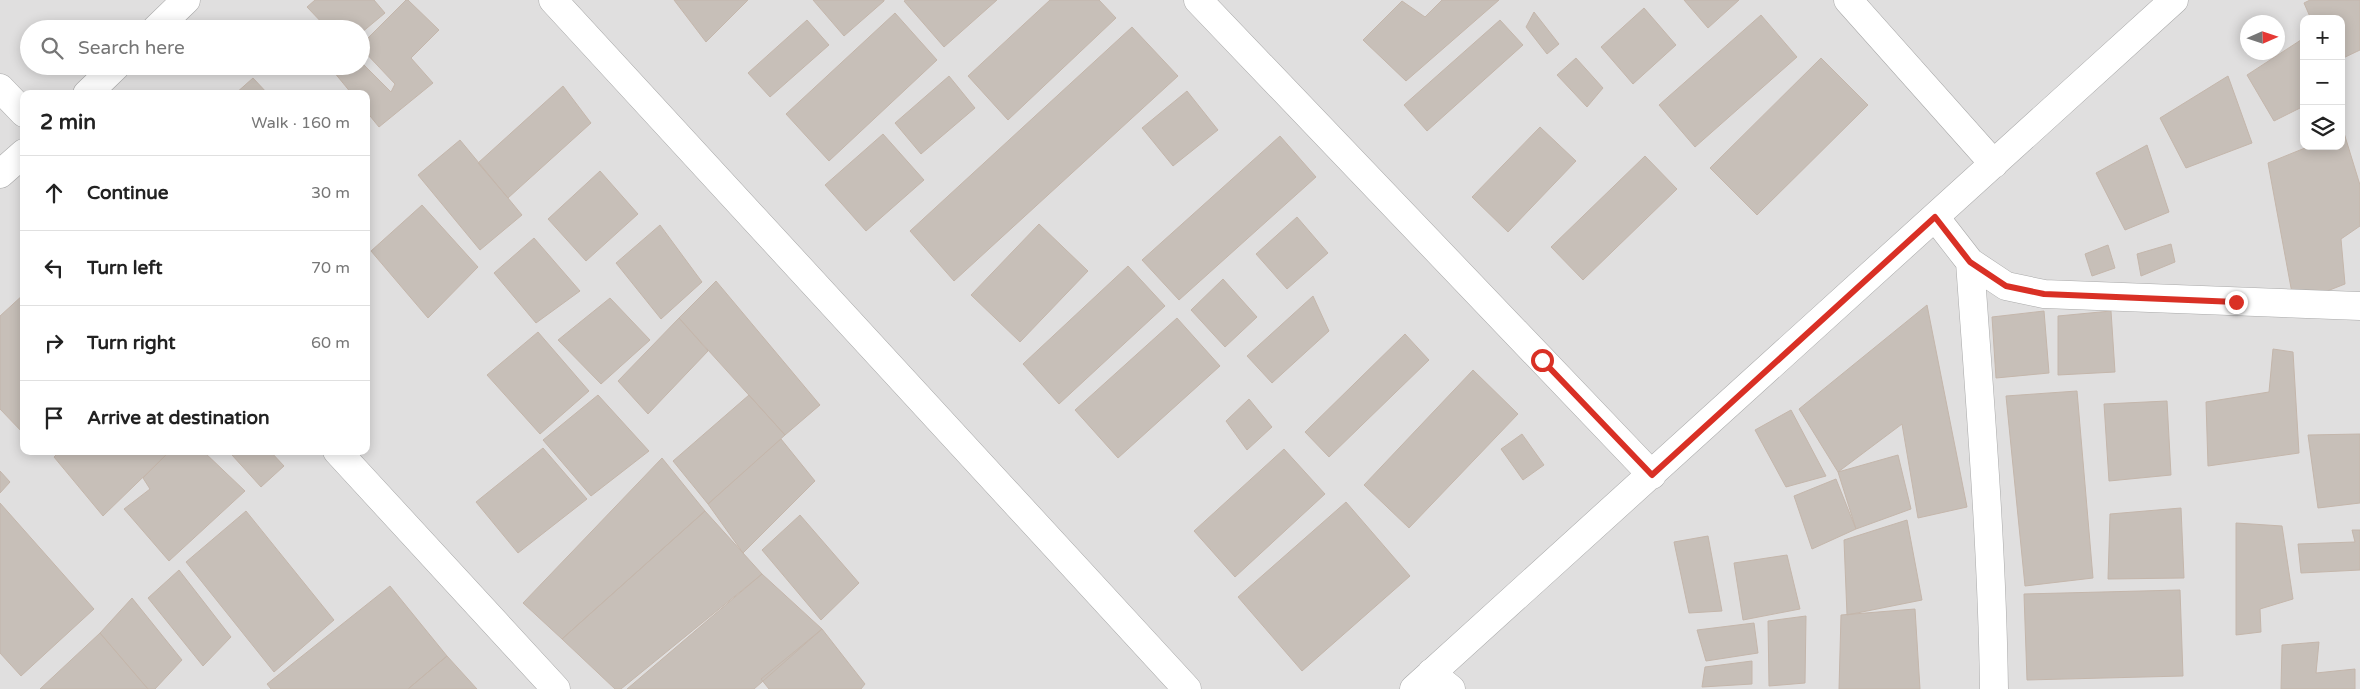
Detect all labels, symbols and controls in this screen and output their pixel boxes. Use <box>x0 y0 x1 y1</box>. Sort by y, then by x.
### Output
north arrow <box>2240 15 2285 60</box>
map controls <box>2300 15 2345 150</box>
button: + <box>2300 15 2345 60</box>
search box <box>20 20 370 75</box>
icon: search <box>38 34 66 62</box>
text: Search here <box>78 37 185 59</box>
button: − <box>2300 60 2345 105</box>
button: layers <box>2300 105 2345 150</box>
text: 2 min <box>40 110 96 135</box>
text: Walk · 160 m <box>251 113 350 133</box>
icon: ahead <box>40 179 68 207</box>
text: Continue <box>87 182 169 204</box>
text: 30 m <box>311 183 350 203</box>
icon: left <box>40 254 68 282</box>
text: Turn left <box>87 257 163 279</box>
text: 70 m <box>311 258 350 278</box>
route end <box>2225 291 2248 314</box>
icon: right <box>40 329 68 357</box>
text: Turn right <box>87 332 175 354</box>
text: 60 m <box>311 333 350 353</box>
route start <box>1531 349 1554 372</box>
icon: arrive <box>40 404 68 432</box>
text: Arrive at destination <box>87 407 270 429</box>

